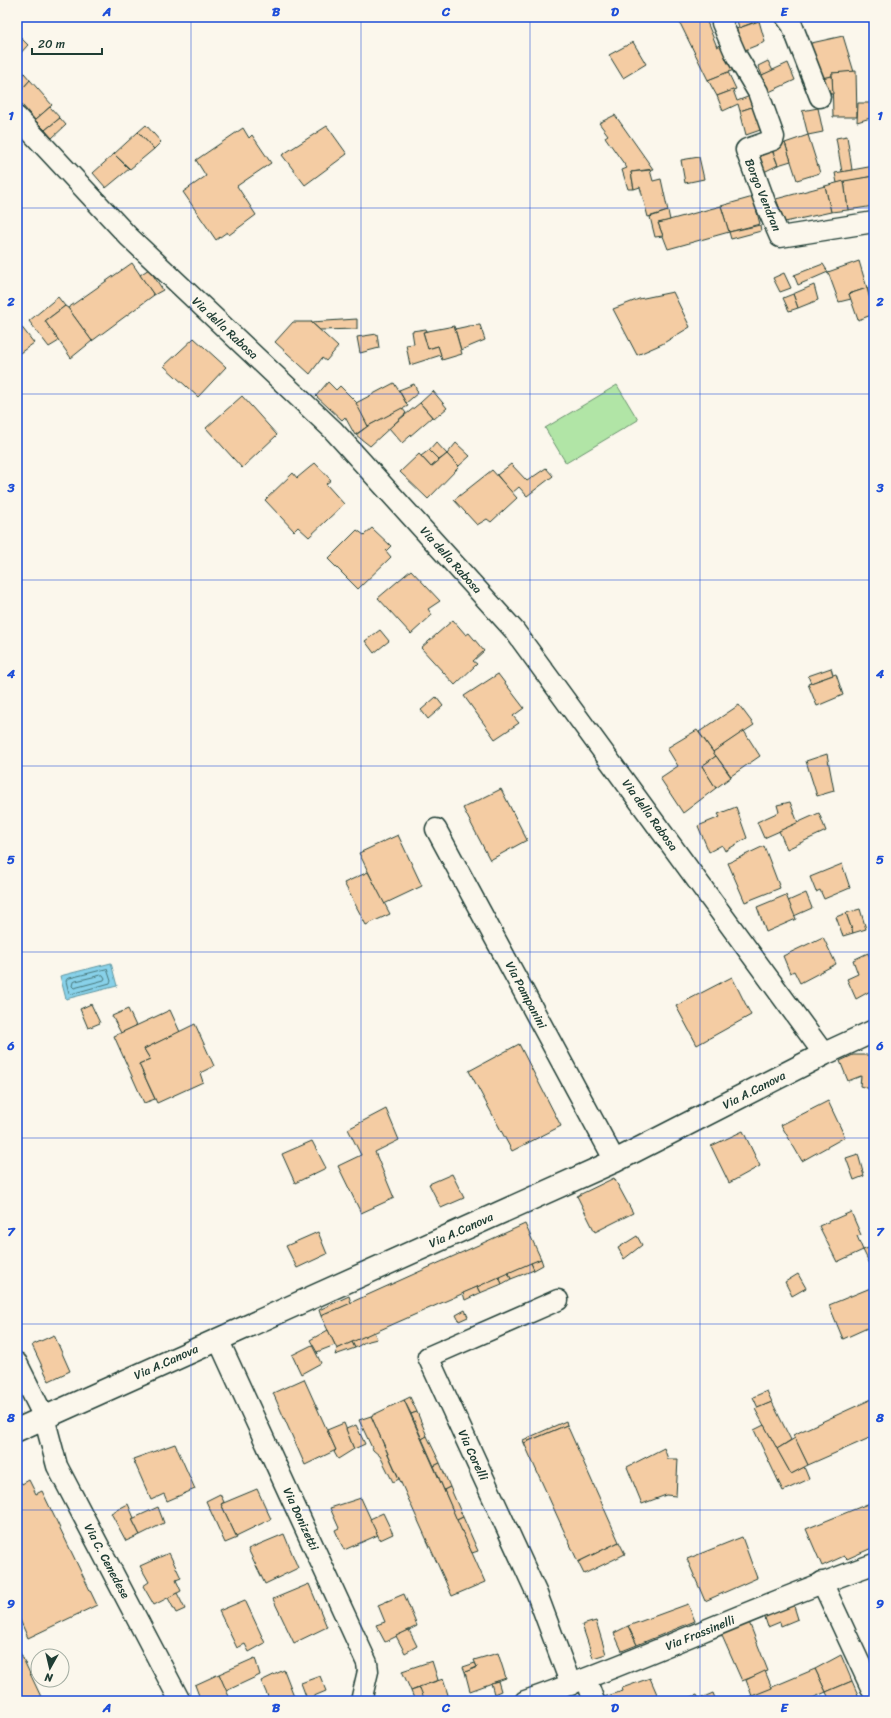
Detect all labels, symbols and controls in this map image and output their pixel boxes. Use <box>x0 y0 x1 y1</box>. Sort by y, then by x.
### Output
text: A <box>102 0 111 23</box>
text: B <box>272 0 281 23</box>
text: C <box>441 0 451 23</box>
text: D <box>611 0 619 23</box>
text: E <box>780 0 789 23</box>
scale bar <box>32 30 102 56</box>
text: 20 m <box>38 33 65 55</box>
text: 1 <box>8 104 14 127</box>
text: 1 <box>877 104 883 127</box>
street label: Borgo Vendran <box>738 155 788 235</box>
text: 2 <box>6 290 15 313</box>
text: 2 <box>875 290 884 313</box>
street label: Via della Rabosa <box>186 291 264 365</box>
text: 3 <box>6 476 15 499</box>
text: 3 <box>875 476 884 499</box>
street label: Via della Rabosa <box>414 521 488 599</box>
text: 4 <box>6 662 16 685</box>
text: 4 <box>875 662 885 685</box>
street label: Via della Rabosa <box>616 774 684 856</box>
text: 5 <box>7 848 15 871</box>
text: 5 <box>876 848 884 871</box>
street label: Via Pampanini <box>499 957 553 1033</box>
text: 6 <box>6 1034 15 1057</box>
text: 6 <box>875 1034 884 1057</box>
street label: Via A.Canova <box>718 1064 790 1115</box>
street label: Via A.Canova <box>425 1206 498 1254</box>
text: 7 <box>7 1220 16 1243</box>
text: 7 <box>876 1220 885 1243</box>
street label: Via A.Canova <box>130 1338 203 1386</box>
text: 8 <box>6 1406 15 1429</box>
text: 8 <box>875 1406 884 1429</box>
street label: Via Corelli <box>452 1426 495 1485</box>
street label: Via Donizetti <box>277 1484 326 1555</box>
street label: Via C. Cenedese <box>78 1519 136 1603</box>
text: 9 <box>7 1592 15 1615</box>
text: 9 <box>876 1592 884 1615</box>
street label: Via Frassinelli <box>662 1609 739 1657</box>
north arrow <box>30 1648 70 1688</box>
text: N <box>43 1667 55 1687</box>
text: A <box>102 1696 111 1718</box>
text: B <box>272 1696 281 1718</box>
text: C <box>441 1696 451 1718</box>
text: D <box>611 1696 619 1718</box>
text: E <box>780 1696 789 1718</box>

